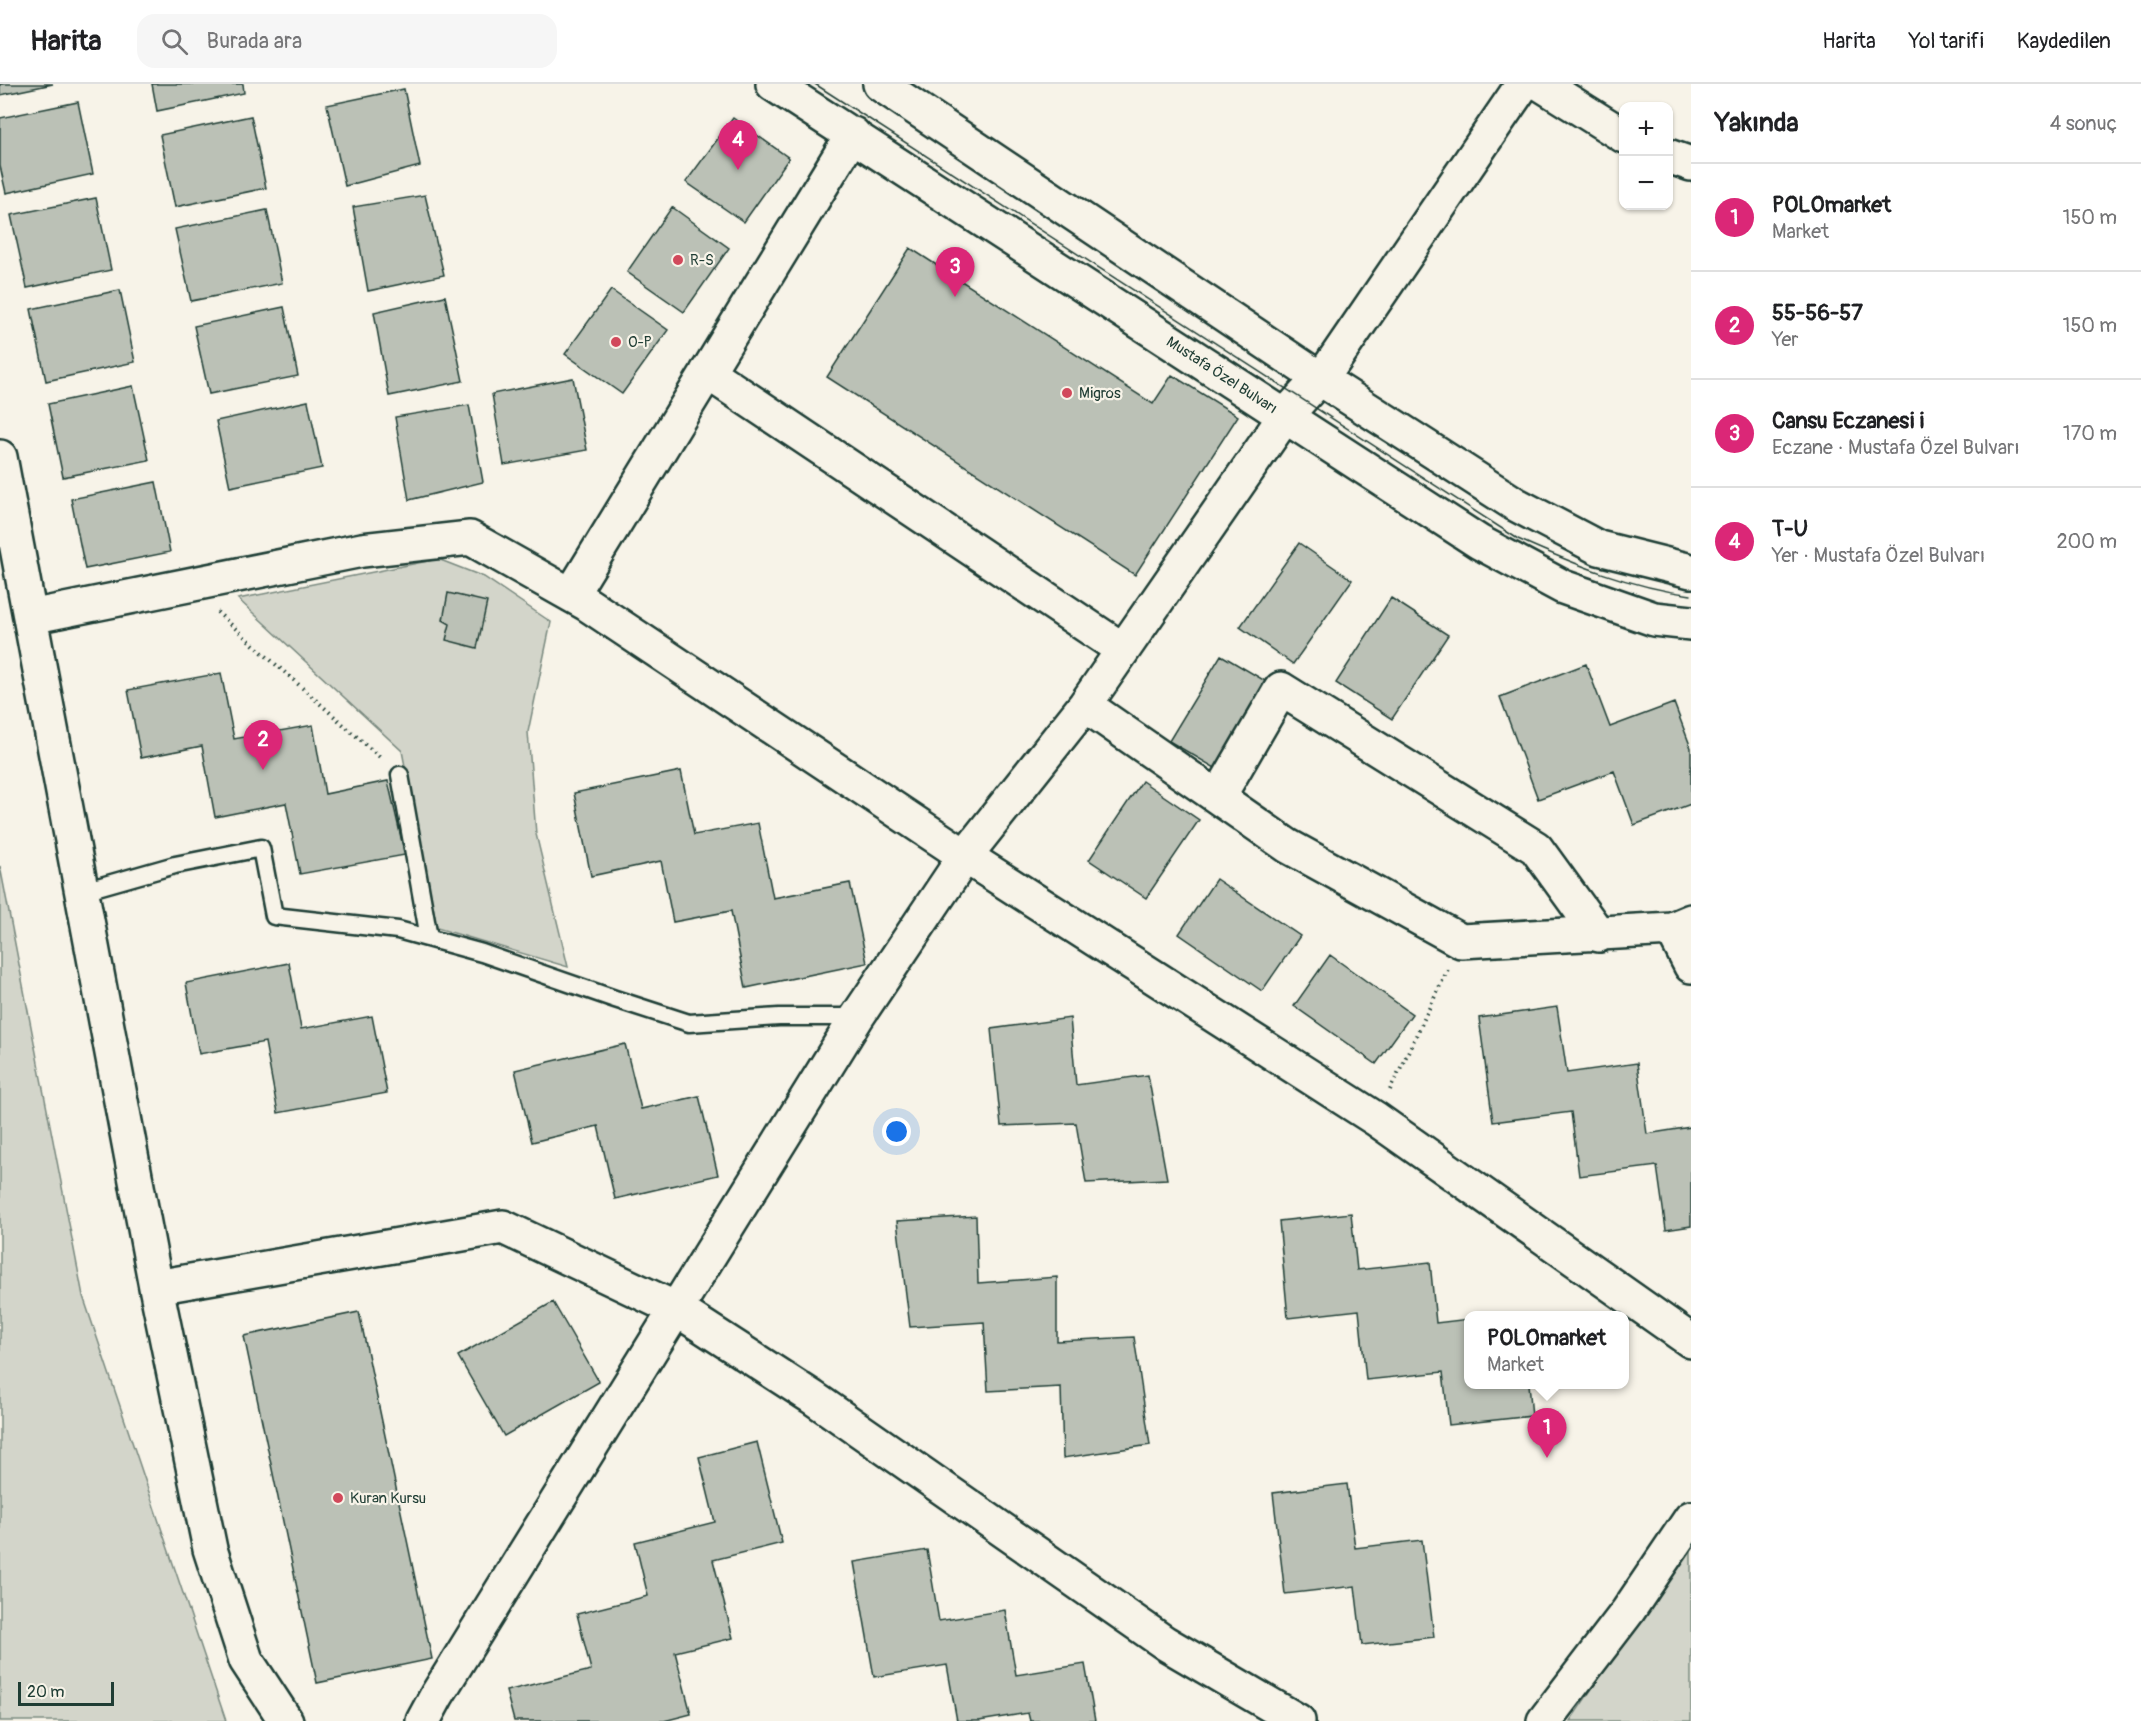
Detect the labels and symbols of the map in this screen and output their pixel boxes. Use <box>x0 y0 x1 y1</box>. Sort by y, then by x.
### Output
pin: 4 <box>718 120 758 170</box>
pin: 3 <box>936 248 974 297</box>
place label: R-S <box>690 251 714 270</box>
marker: R-S <box>671 253 685 267</box>
street label: Mustafa Özel Bulvarı <box>1163 332 1281 418</box>
place label: O-P <box>628 333 652 352</box>
marker: O-P <box>609 335 623 349</box>
place label: Migros <box>1079 384 1121 403</box>
marker: Migros <box>1060 386 1074 400</box>
pin: 2 <box>244 720 282 770</box>
your location <box>882 1117 911 1146</box>
pin: 1 <box>1528 1408 1566 1458</box>
place label: Kuran Kursu <box>350 1489 426 1508</box>
marker: Kuran Kursu <box>331 1491 345 1505</box>
scale bar <box>18 1679 114 1706</box>

